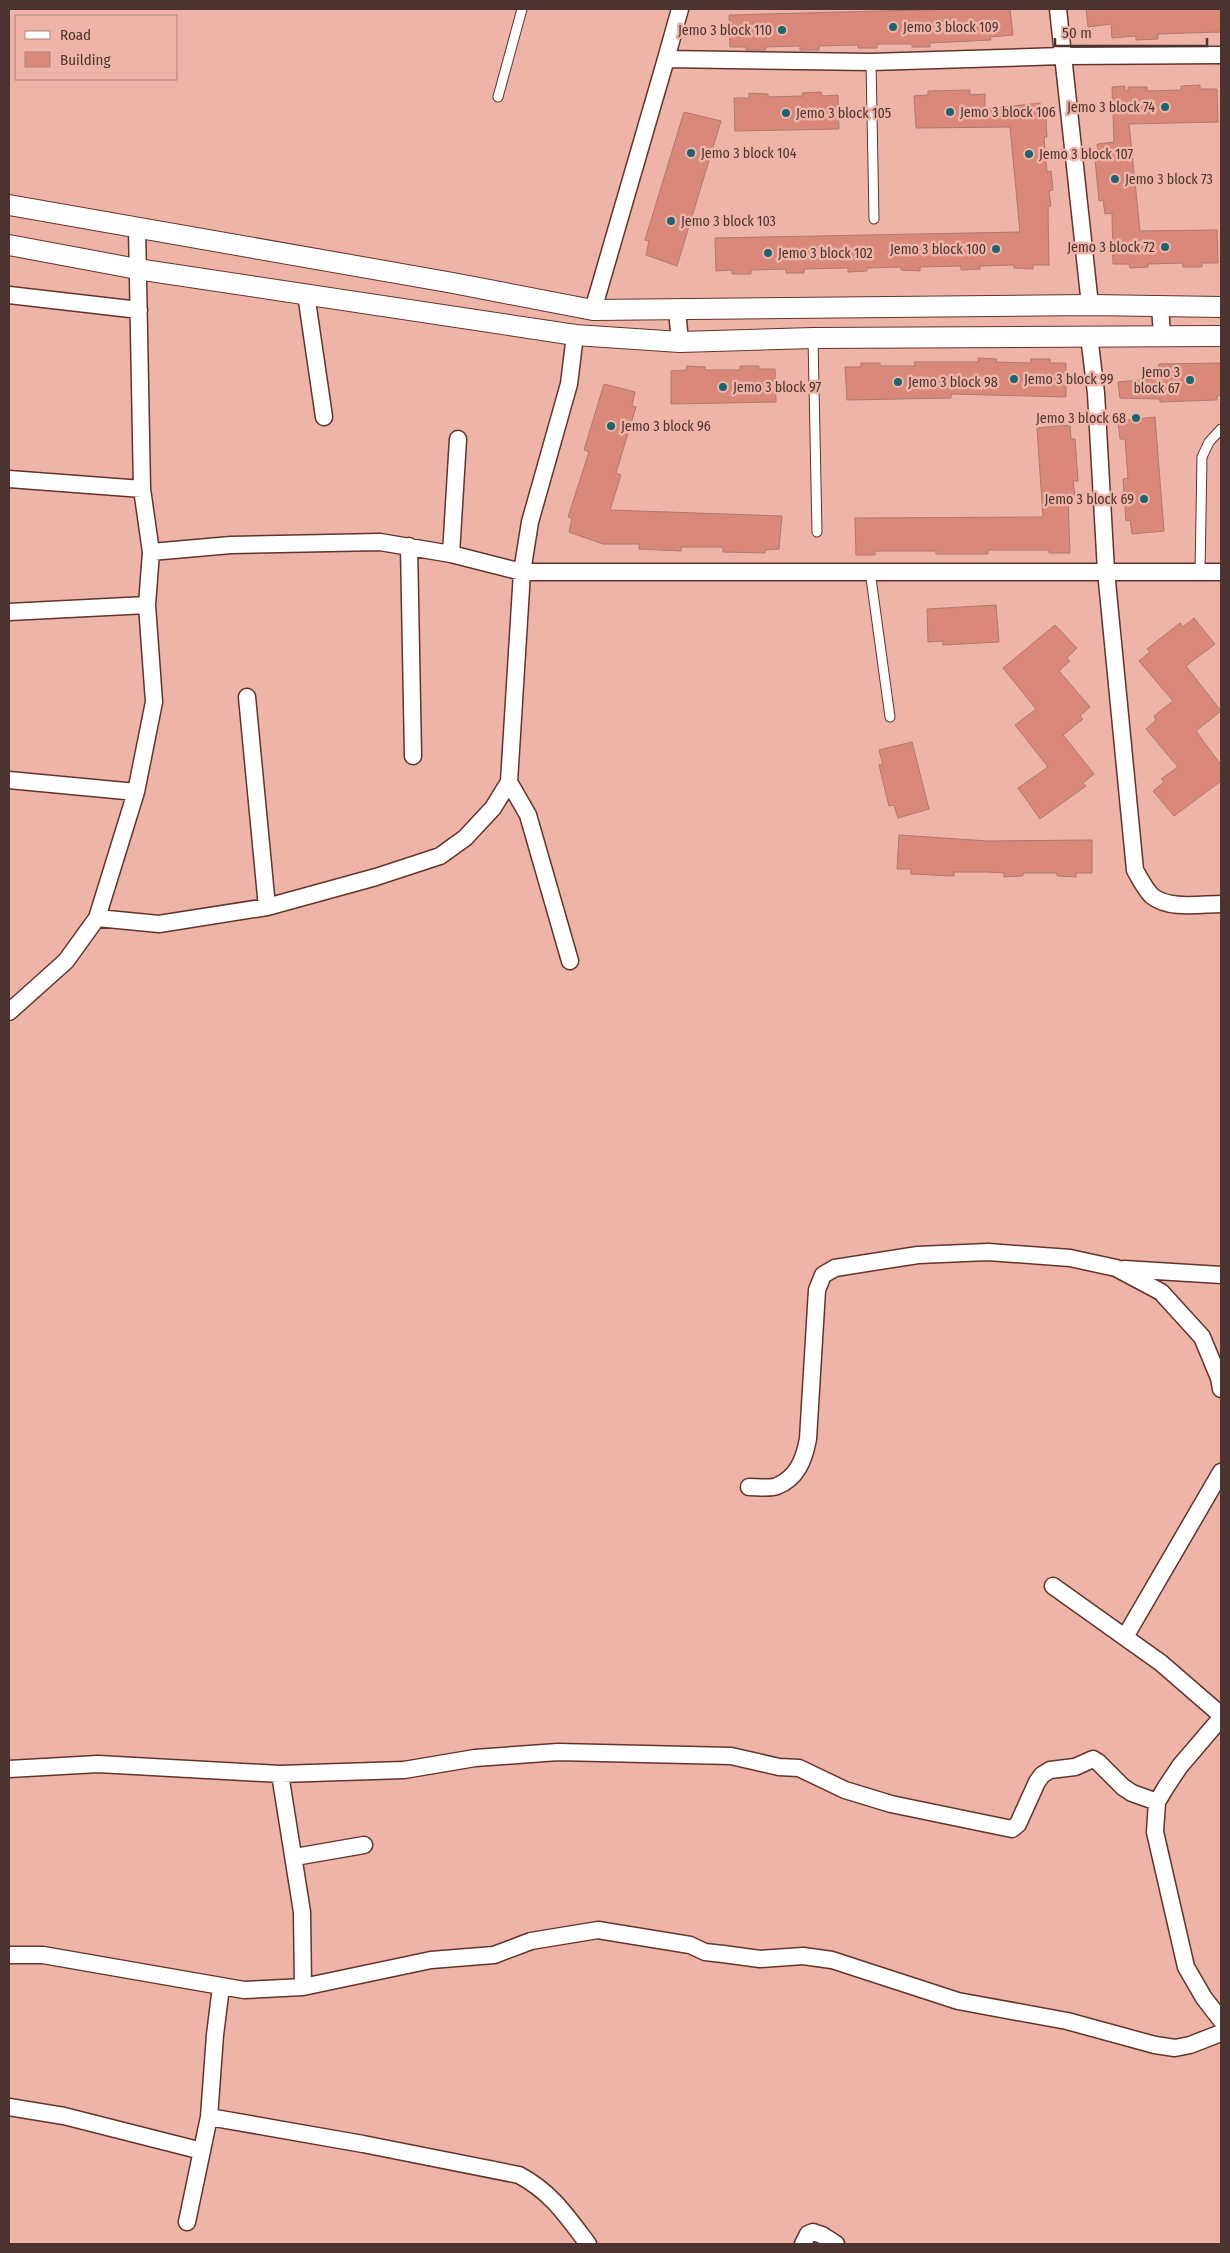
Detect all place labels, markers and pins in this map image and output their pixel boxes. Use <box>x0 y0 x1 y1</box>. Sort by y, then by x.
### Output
place label: Jemo 3 block 109 <box>903 19 999 36</box>
marker: Jemo 3 block 109 <box>887 21 899 33</box>
place label: Jemo 3 block 110 <box>678 22 772 39</box>
marker: Jemo 3 block 110 <box>776 24 788 36</box>
place label: Jemo 3 block 74 <box>1067 99 1155 116</box>
marker: Jemo 3 block 74 <box>1159 101 1171 113</box>
place label: Jemo 3 block 106 <box>960 104 1056 121</box>
place label: Jemo 3 block 105 <box>796 105 891 122</box>
marker: Jemo 3 block 106 <box>944 106 956 118</box>
marker: Jemo 3 block 105 <box>780 107 792 119</box>
place label: Jemo 3 block 104 <box>701 145 797 162</box>
place label: Jemo 3 block 107 <box>1039 146 1134 163</box>
marker: Jemo 3 block 104 <box>685 147 697 159</box>
marker: Jemo 3 block 107 <box>1023 148 1035 160</box>
place label: Jemo 3 block 73 <box>1125 171 1213 188</box>
marker: Jemo 3 block 73 <box>1109 173 1121 185</box>
place label: Jemo 3 block 103 <box>681 213 776 230</box>
marker: Jemo 3 block 103 <box>665 215 677 227</box>
place label: Jemo 3 block 72 <box>1067 239 1155 256</box>
place label: Jemo 3 block 100 <box>890 241 986 258</box>
marker: Jemo 3 block 72 <box>1159 241 1171 253</box>
marker: Jemo 3 block 100 <box>990 243 1002 255</box>
place label: Jemo 3 block 102 <box>778 245 873 262</box>
marker: Jemo 3 block 102 <box>762 247 774 259</box>
place label: Jemo 3 block 67 <box>1133 364 1180 397</box>
place label: Jemo 3 block 99 <box>1024 371 1114 388</box>
marker: Jemo 3 block 99 <box>1008 373 1020 385</box>
place label: Jemo 3 block 98 <box>908 374 998 391</box>
marker: Jemo 3 block 67 <box>1184 374 1196 386</box>
marker: Jemo 3 block 98 <box>892 376 904 388</box>
place label: Jemo 3 block 97 <box>733 379 822 396</box>
marker: Jemo 3 block 97 <box>717 381 729 393</box>
place label: Jemo 3 block 68 <box>1036 410 1126 427</box>
marker: Jemo 3 block 68 <box>1130 412 1142 424</box>
place label: Jemo 3 block 96 <box>621 418 711 435</box>
marker: Jemo 3 block 96 <box>605 420 617 432</box>
place label: Jemo 3 block 69 <box>1044 491 1134 508</box>
marker: Jemo 3 block 69 <box>1138 493 1150 505</box>

